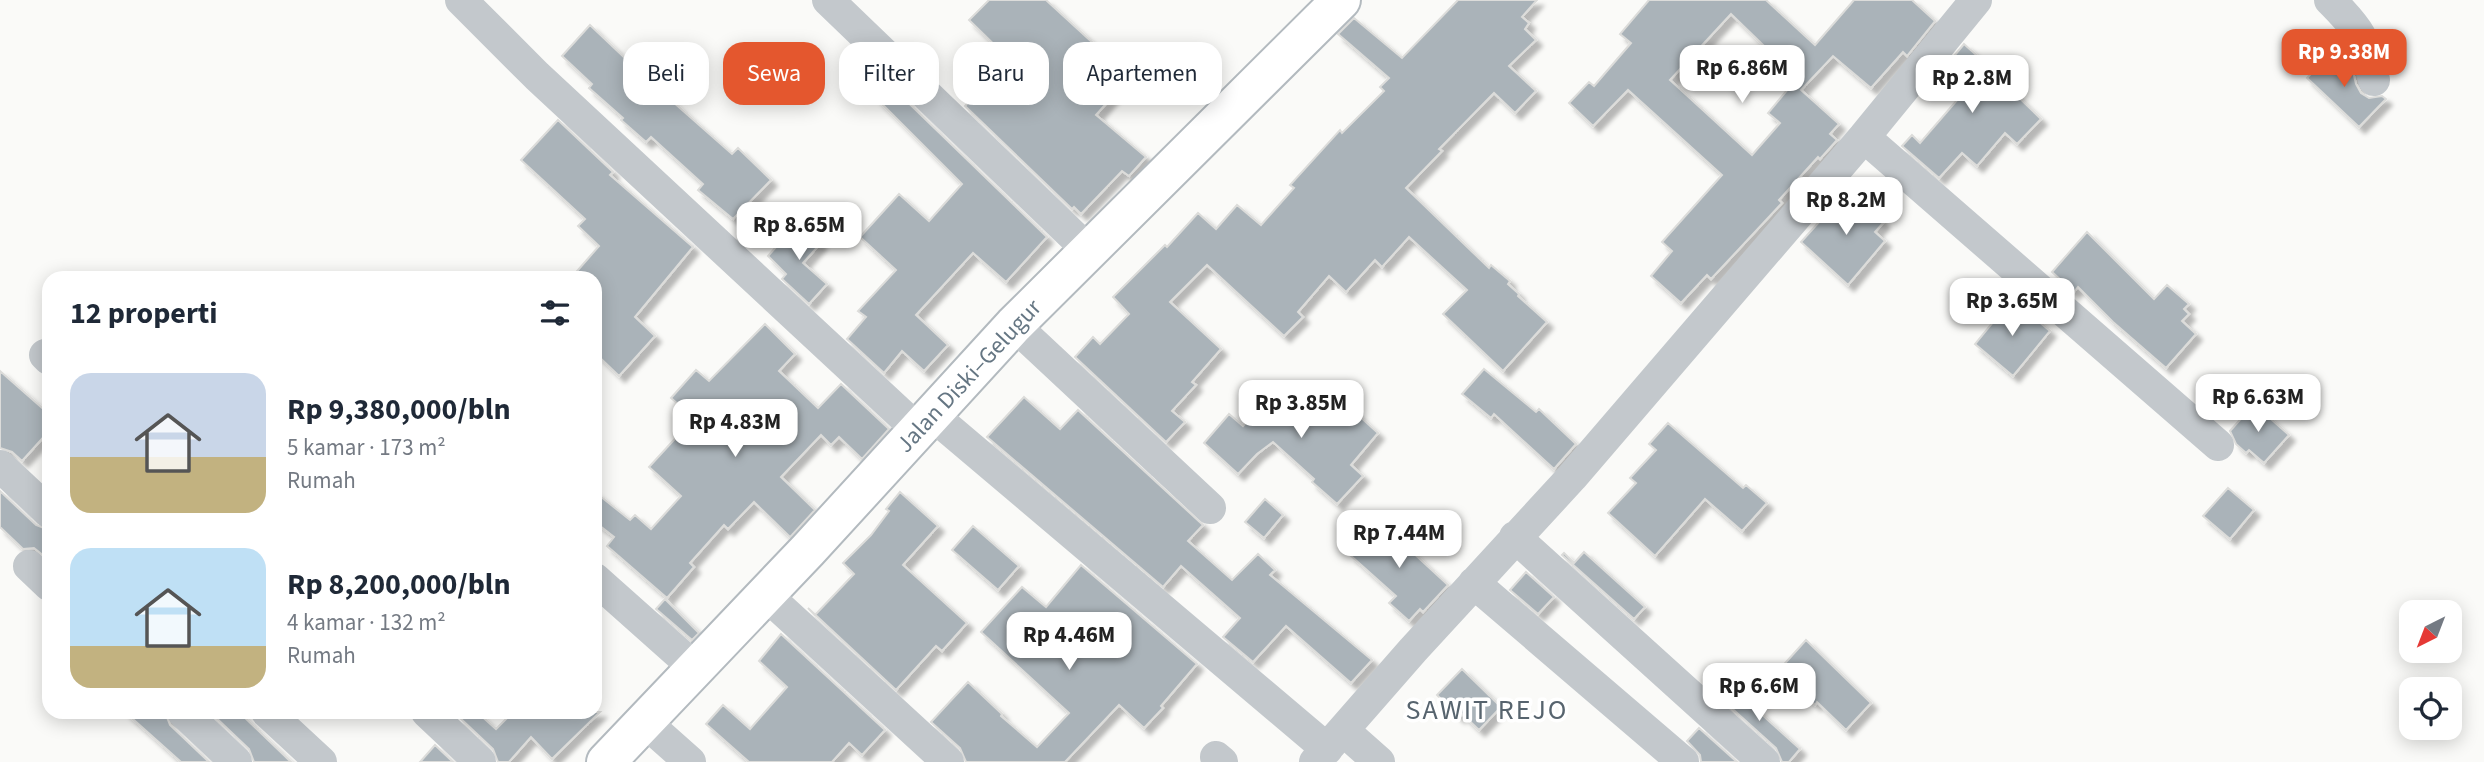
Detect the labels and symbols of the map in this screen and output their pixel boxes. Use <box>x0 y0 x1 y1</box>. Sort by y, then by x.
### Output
pin: Rp 9.38M <box>2272 29 2416 89</box>
pin: Rp 6.86M <box>1670 46 1814 105</box>
pin: Rp 2.8M <box>1907 55 2037 115</box>
pin: Rp 8.2M <box>1781 177 1911 237</box>
pin: Rp 8.65M <box>727 202 871 262</box>
pin: Rp 3.65M <box>1940 278 2084 338</box>
street label: Jalan Diski–Gelugur <box>888 291 1050 461</box>
pin: Rp 6.63M <box>2186 374 2330 434</box>
pin: Rp 3.85M <box>1229 380 1373 440</box>
pin: Rp 4.83M <box>663 400 807 459</box>
pin: Rp 7.44M <box>1327 510 1471 570</box>
north arrow <box>2399 600 2462 663</box>
pin: Rp 4.46M <box>997 612 1141 672</box>
pin: Rp 6.6M <box>1694 664 1824 723</box>
district label: SAWIT REJO <box>1406 690 1568 730</box>

